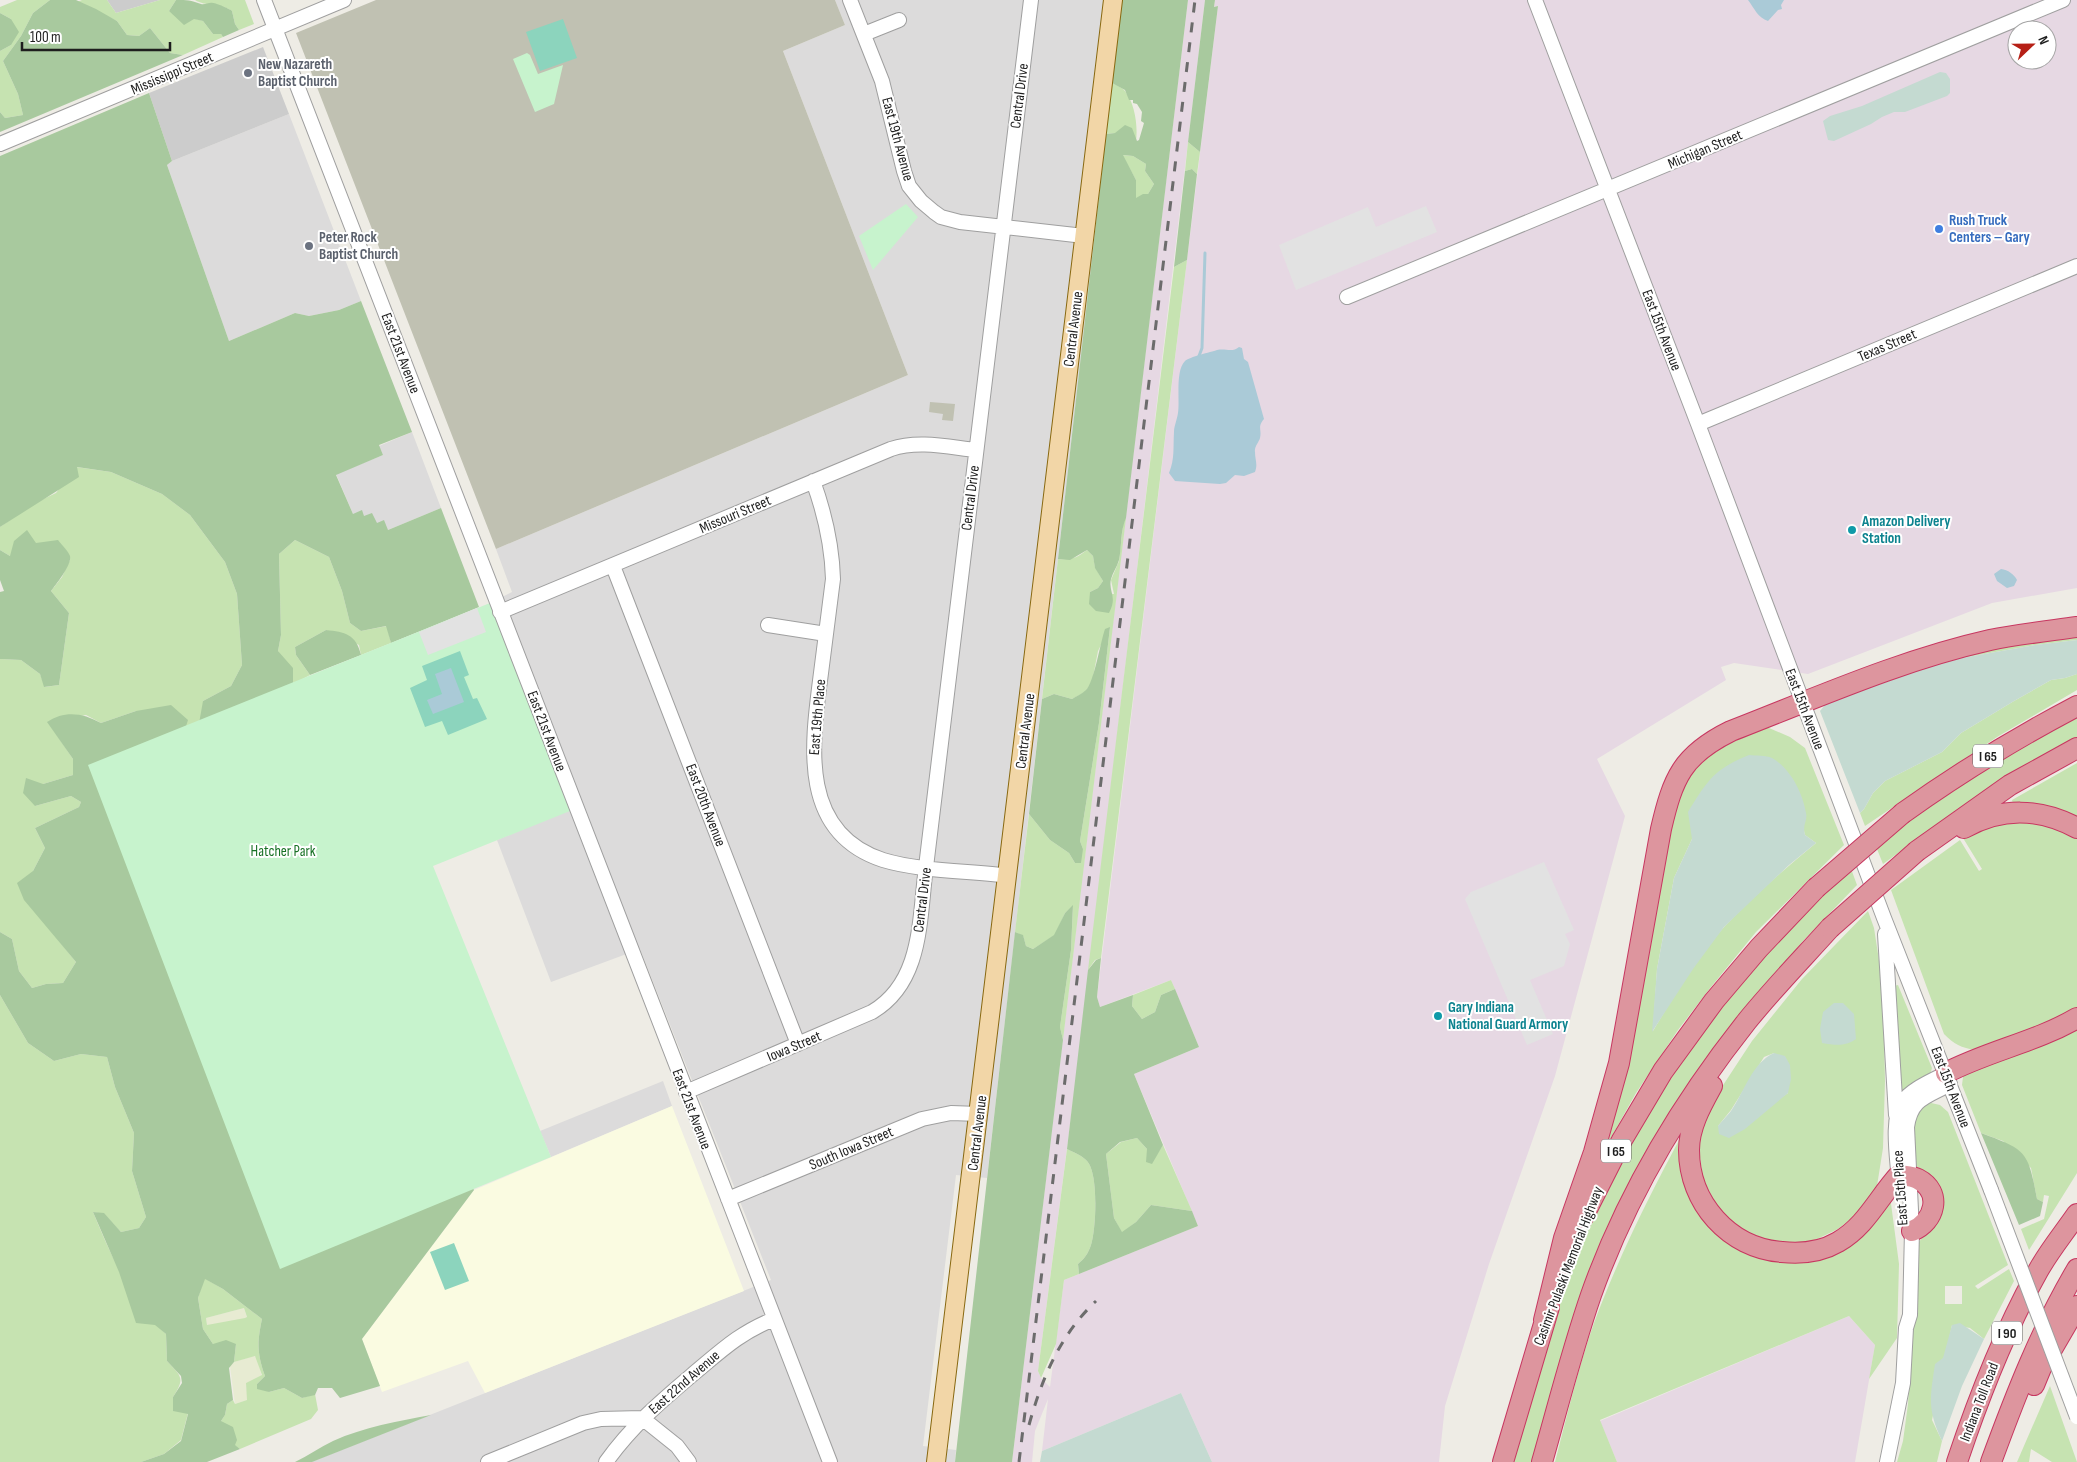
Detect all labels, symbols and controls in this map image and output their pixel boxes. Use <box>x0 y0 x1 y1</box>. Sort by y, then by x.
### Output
scale bar <box>22 20 170 52</box>
north arrow <box>2007 20 2057 70</box>
text: 100 m <box>30 28 61 47</box>
text: N <box>2034 34 2053 47</box>
street label: Mississippi Street <box>128 47 217 99</box>
place label: New Nazareth Baptist Church <box>258 55 337 91</box>
street label: Central Drive <box>1006 62 1033 130</box>
marker: New Nazareth Baptist Church <box>242 67 254 79</box>
street label: East 19th Avenue <box>877 95 918 183</box>
street label: Michigan Street <box>1665 125 1746 174</box>
place label: Rush Truck Centers – Gary <box>1949 211 2030 247</box>
marker: Rush Truck Centers – Gary <box>1933 223 1945 235</box>
place label: Peter Rock Baptist Church <box>319 228 398 264</box>
marker: Peter Rock Baptist Church <box>303 240 315 252</box>
street label: East 15th Avenue <box>1637 287 1686 373</box>
street label: Central Avenue <box>1059 290 1088 368</box>
street label: East 21st Avenue <box>377 310 425 396</box>
street label: Texas Street <box>1855 325 1920 366</box>
street label: Central Drive <box>957 464 984 532</box>
street label: Missouri Street <box>697 491 774 538</box>
place label: Amazon Delivery Station <box>1861 512 1951 548</box>
marker: Amazon Delivery Station <box>1846 524 1858 536</box>
street label: East 15th Avenue <box>1780 666 1829 752</box>
street label: East 19th Place <box>805 678 830 756</box>
street label: East 21st Avenue <box>523 688 571 774</box>
street label: Central Avenue <box>1011 692 1040 770</box>
road number: I 65 <box>1973 744 2003 768</box>
street label: East 20th Avenue <box>681 761 730 849</box>
park label: Hatcher Park <box>251 842 316 861</box>
street label: Central Drive <box>909 866 936 934</box>
place label: Gary Indiana National Guard Armory <box>1448 998 1569 1034</box>
marker: Gary Indiana National Guard Armory <box>1432 1010 1444 1022</box>
street label: Iowa Street <box>764 1026 825 1066</box>
street label: East 15th Avenue <box>1926 1044 1975 1130</box>
street label: East 21st Avenue <box>668 1066 716 1152</box>
street label: Central Avenue <box>963 1094 992 1172</box>
street label: South Iowa Street <box>806 1122 896 1175</box>
road number: I 65 <box>1601 1140 1631 1162</box>
street label: East 15th Place <box>1888 1150 1913 1226</box>
street label: Casimir Pulaski Memorial Highway <box>1529 1184 1608 1348</box>
road number: I 90 <box>1992 1322 2022 1345</box>
street label: East 22nd Avenue <box>645 1346 724 1418</box>
street label: Indiana Toll Road <box>1956 1360 2003 1444</box>

